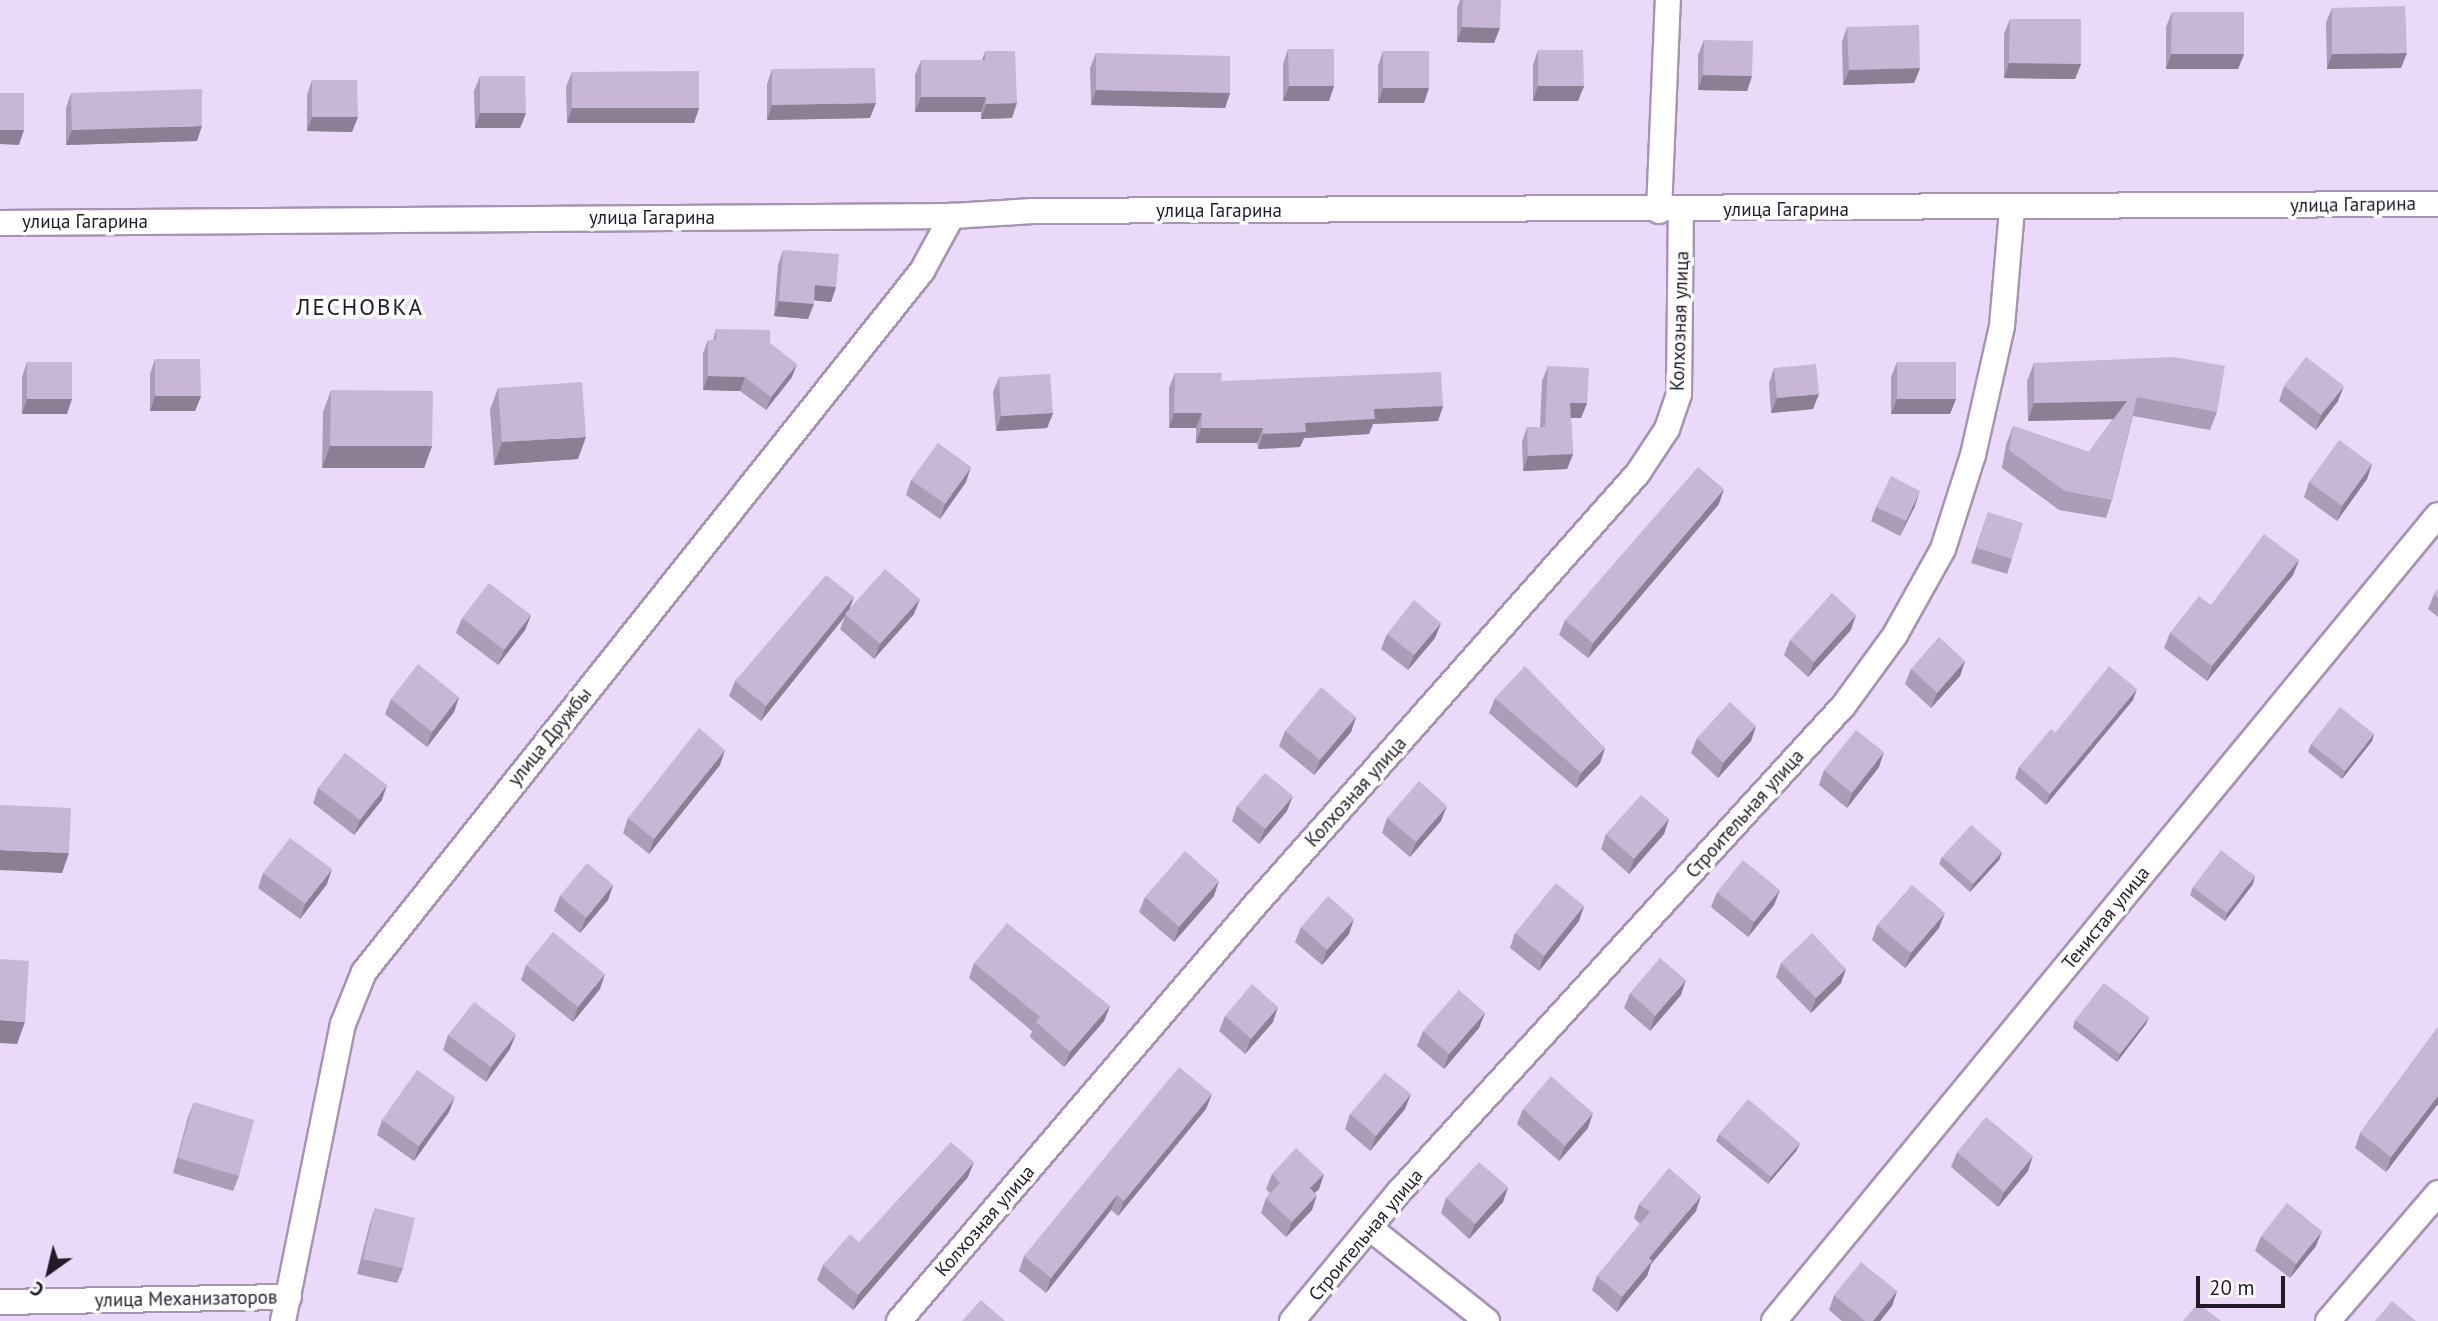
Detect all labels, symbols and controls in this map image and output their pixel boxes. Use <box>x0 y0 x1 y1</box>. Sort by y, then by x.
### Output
street label: улица Гагарина <box>2290 193 2416 217</box>
street label: улица Гагарина <box>1723 199 1849 221</box>
street label: улица Гагарина <box>1156 200 1282 222</box>
street label: улица Гагарина <box>589 207 715 229</box>
street label: улица Гагарина <box>22 211 148 233</box>
street label: Колхозная улица <box>1666 251 1694 391</box>
district label: ЛЕСНОВКА <box>297 293 423 321</box>
street label: улица Дружбы <box>503 683 597 791</box>
street label: Колхозная улица <box>1301 732 1411 852</box>
street label: Строительная улица <box>1681 745 1809 883</box>
street label: Тенистая улица <box>2057 862 2155 974</box>
street label: Колхозная улица <box>930 1161 1040 1281</box>
street label: Строительная улица <box>1304 1164 1428 1306</box>
north arrow <box>14 1237 84 1307</box>
scale bar <box>2200 1262 2289 1306</box>
text: 20 m <box>2209 1274 2255 1301</box>
text: С <box>26 1276 48 1302</box>
street label: улица Механизаторов <box>94 1286 278 1312</box>

